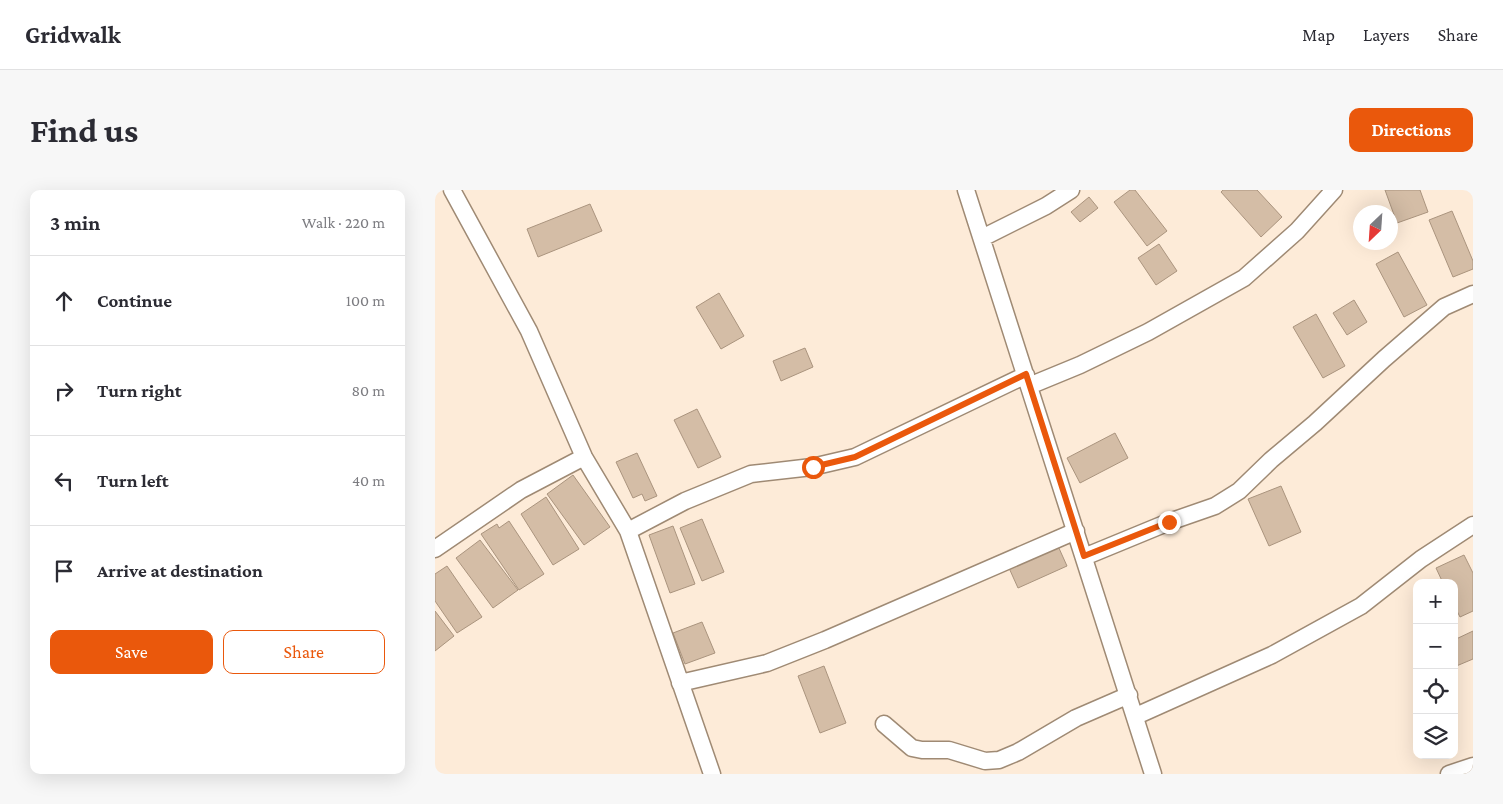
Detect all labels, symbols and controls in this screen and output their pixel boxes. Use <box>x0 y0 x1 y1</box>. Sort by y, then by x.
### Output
text: Gridwalk <box>25 21 121 48</box>
text: Map <box>1302 25 1335 45</box>
text: Layers <box>1363 25 1410 45</box>
text: Share <box>1438 25 1478 45</box>
button: Directions <box>1349 108 1473 152</box>
text: Find us <box>30 111 138 150</box>
north arrow <box>1353 205 1398 250</box>
text: 3 min <box>50 211 100 235</box>
text: Walk · 220 m <box>302 214 385 231</box>
icon: ahead <box>50 287 78 315</box>
text: Continue <box>97 290 172 311</box>
text: 100 m <box>346 292 385 309</box>
icon: right <box>50 377 78 405</box>
text: Turn right <box>97 380 182 401</box>
text: 80 m <box>351 382 385 399</box>
route start <box>802 456 825 479</box>
icon: left <box>50 467 78 495</box>
text: Turn left <box>97 470 169 491</box>
text: 40 m <box>352 472 385 489</box>
route end <box>1158 511 1181 534</box>
icon: arrive <box>50 557 78 585</box>
text: Arrive at destination <box>97 560 263 581</box>
map controls <box>1413 579 1458 759</box>
button: + <box>1413 579 1458 624</box>
button: − <box>1413 624 1458 669</box>
button: Save <box>50 630 213 674</box>
button: Share <box>223 630 385 674</box>
button: locate <box>1413 669 1458 714</box>
button: layers <box>1413 714 1458 759</box>

